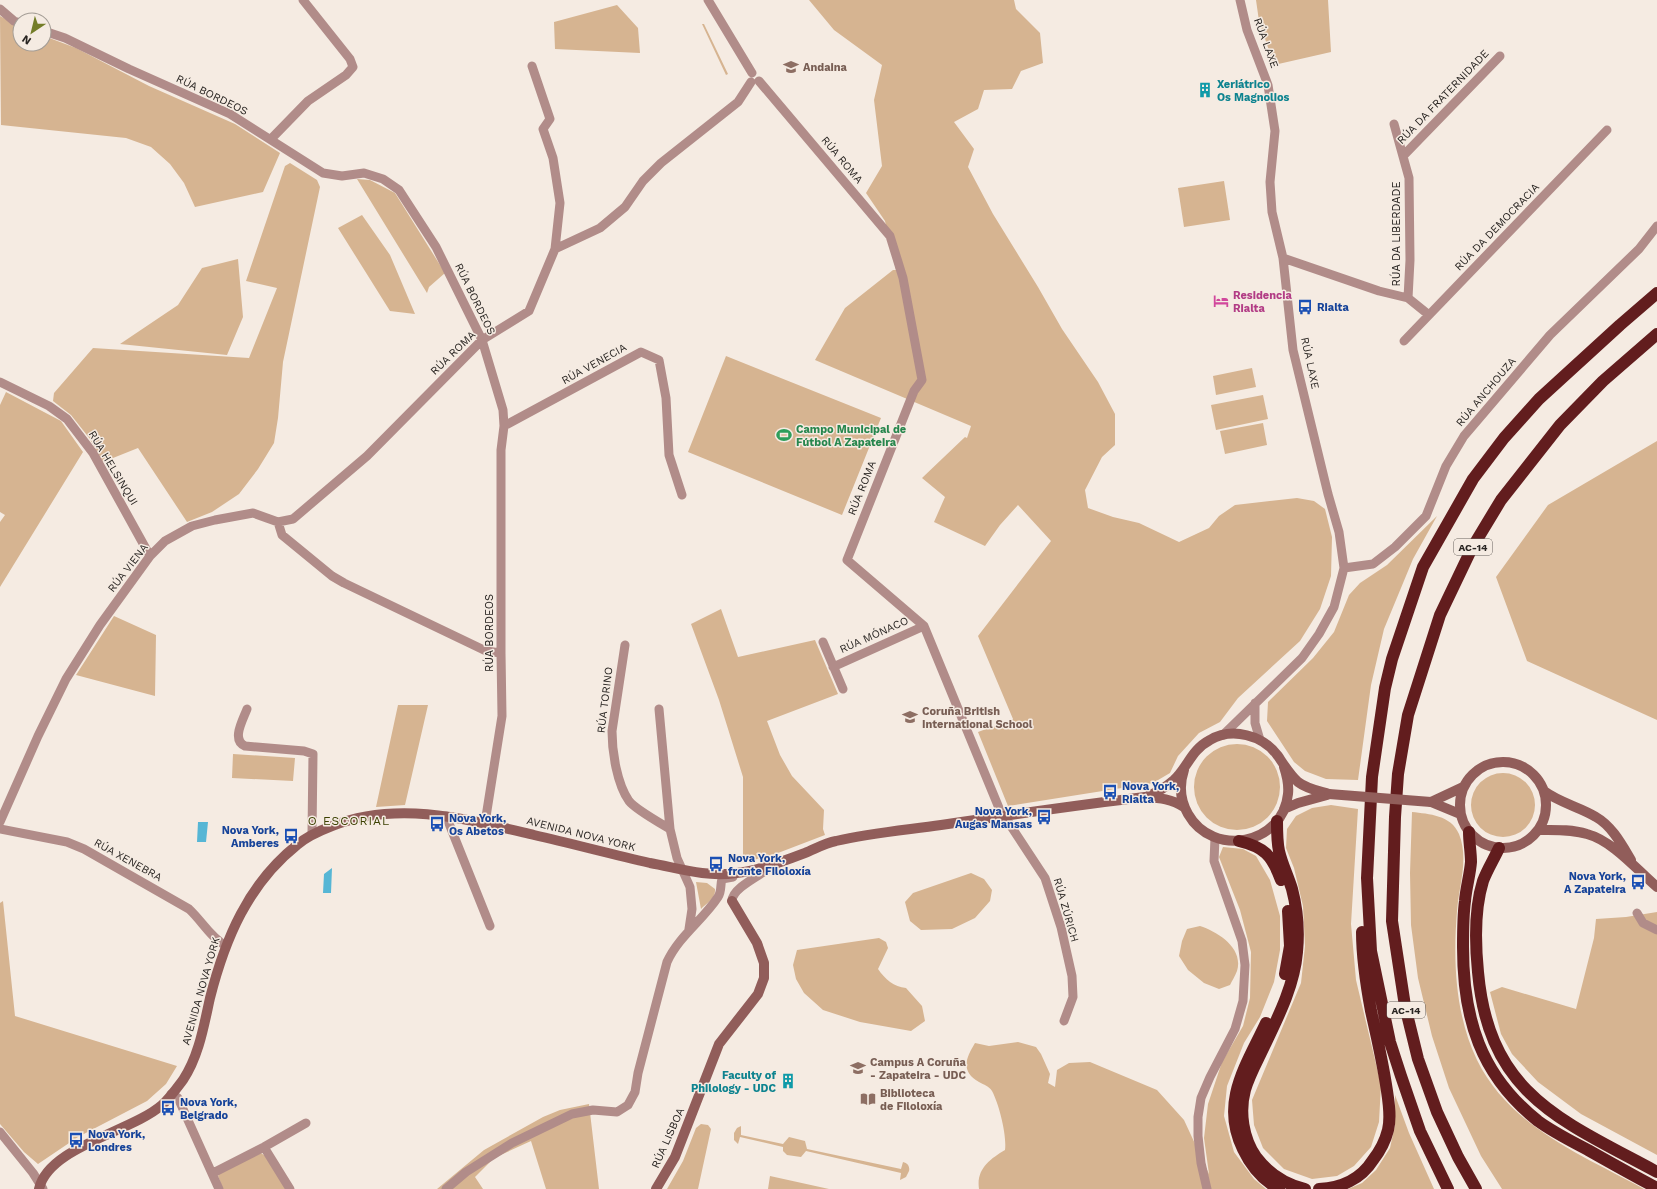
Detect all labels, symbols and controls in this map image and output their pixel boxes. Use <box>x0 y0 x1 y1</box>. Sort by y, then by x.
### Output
north arrow <box>12 12 52 52</box>
street label: RÚA LAXE <box>1251 16 1282 70</box>
text: N <box>19 32 34 47</box>
street label: RÚA DA FRATERNIDADE <box>1394 46 1492 147</box>
school or university icon: Andaina <box>782 58 800 76</box>
place label: Andaina <box>803 61 848 74</box>
street label: RÚA BORDEOS <box>174 71 250 118</box>
place label: Xeriátrico Os Magnolios <box>1217 78 1289 104</box>
building icon: Xeriátrico Os Magnolios <box>1196 81 1214 99</box>
street label: RÚA ROMA <box>819 133 866 186</box>
street label: RÚA DA DEMOCRACIA <box>1451 180 1542 273</box>
street label: RÚA DA LIBERDADE <box>1389 182 1403 286</box>
street label: RÚA BORDEOS <box>452 261 499 337</box>
place label: Residencia Rialta <box>1233 289 1292 315</box>
hotel icon: Residencia Rialta <box>1212 292 1230 310</box>
bus stop icon: Rialta <box>1296 298 1314 316</box>
place label: Rialta <box>1317 301 1349 314</box>
street label: RÚA ROMA <box>427 328 478 378</box>
street label: RÚA LAXE <box>1298 336 1323 390</box>
street label: RÚA VENECIA <box>559 340 629 387</box>
street label: RÚA ANCHOUZA <box>1453 354 1519 429</box>
place label: Campo Municipal de Fútbol A Zapateira <box>796 423 906 449</box>
sports icon: Campo Municipal de Fútbol A Zapateira <box>775 426 793 444</box>
street label: RÚA HELSINQUI <box>86 428 141 508</box>
street label: RÚA ROMA <box>844 459 879 517</box>
road number: AC-14 <box>1454 539 1492 555</box>
street label: RÚA VIENA <box>104 541 151 595</box>
street label: RÚA BORDEOS <box>482 594 496 672</box>
street label: RÚA MÓNACO <box>837 613 910 656</box>
street label: RÚA TORINO <box>593 666 616 734</box>
place label: Coruña British International School <box>922 705 1033 731</box>
school or university icon: Coruña British International School <box>901 708 919 726</box>
place label: Nova York, Rialta <box>1122 780 1179 806</box>
bus stop icon: Nova York, Rialta <box>1101 783 1119 801</box>
place label: Nova York, Augas Mansas <box>955 805 1032 831</box>
bus stop icon: Nova York, Augas Mansas <box>1035 808 1053 826</box>
place label: Nova York, Os Abetos <box>449 812 506 838</box>
district label: O ESCORIAL <box>308 814 390 828</box>
street label: AVENIDA NOVA YORK <box>525 814 637 854</box>
bus stop icon: Nova York, Os Abetos <box>428 815 446 833</box>
place label: Nova York, Amberes <box>222 824 279 850</box>
bus stop icon: Nova York, Amberes <box>282 827 300 845</box>
street label: RÚA XENEBRA <box>92 835 165 884</box>
place label: Nova York, fronte Filoloxía <box>728 852 812 878</box>
bus stop icon: Nova York, fronte Filoloxía <box>707 855 725 873</box>
place label: Nova York, A Zapateira <box>1564 870 1627 896</box>
bus stop icon: Nova York, A Zapateira <box>1629 873 1647 891</box>
street label: RÚA ZÚRICH <box>1051 876 1082 944</box>
street label: AVENIDA NOVA YORK <box>179 935 223 1047</box>
road number: AC-14 <box>1387 1002 1425 1018</box>
place label: Campus A Coruña - Zapateira - UDC <box>870 1056 966 1082</box>
school or university icon: Campus A Coruña - Zapateira - UDC <box>849 1059 867 1077</box>
place label: Faculty of Philology - UDC <box>691 1069 777 1095</box>
building icon: Faculty of Philology - UDC <box>779 1072 797 1090</box>
place label: Biblioteca de Filoloxía <box>880 1087 943 1113</box>
library icon: Biblioteca de Filoloxía <box>859 1090 877 1108</box>
place label: Nova York, Belgrado <box>180 1096 237 1122</box>
bus stop icon: Nova York, Belgrado <box>159 1099 177 1117</box>
street label: RÚA LISBOA <box>648 1105 687 1170</box>
place label: Nova York, Londres <box>88 1128 145 1154</box>
bus stop icon: Nova York, Londres <box>67 1131 85 1149</box>

